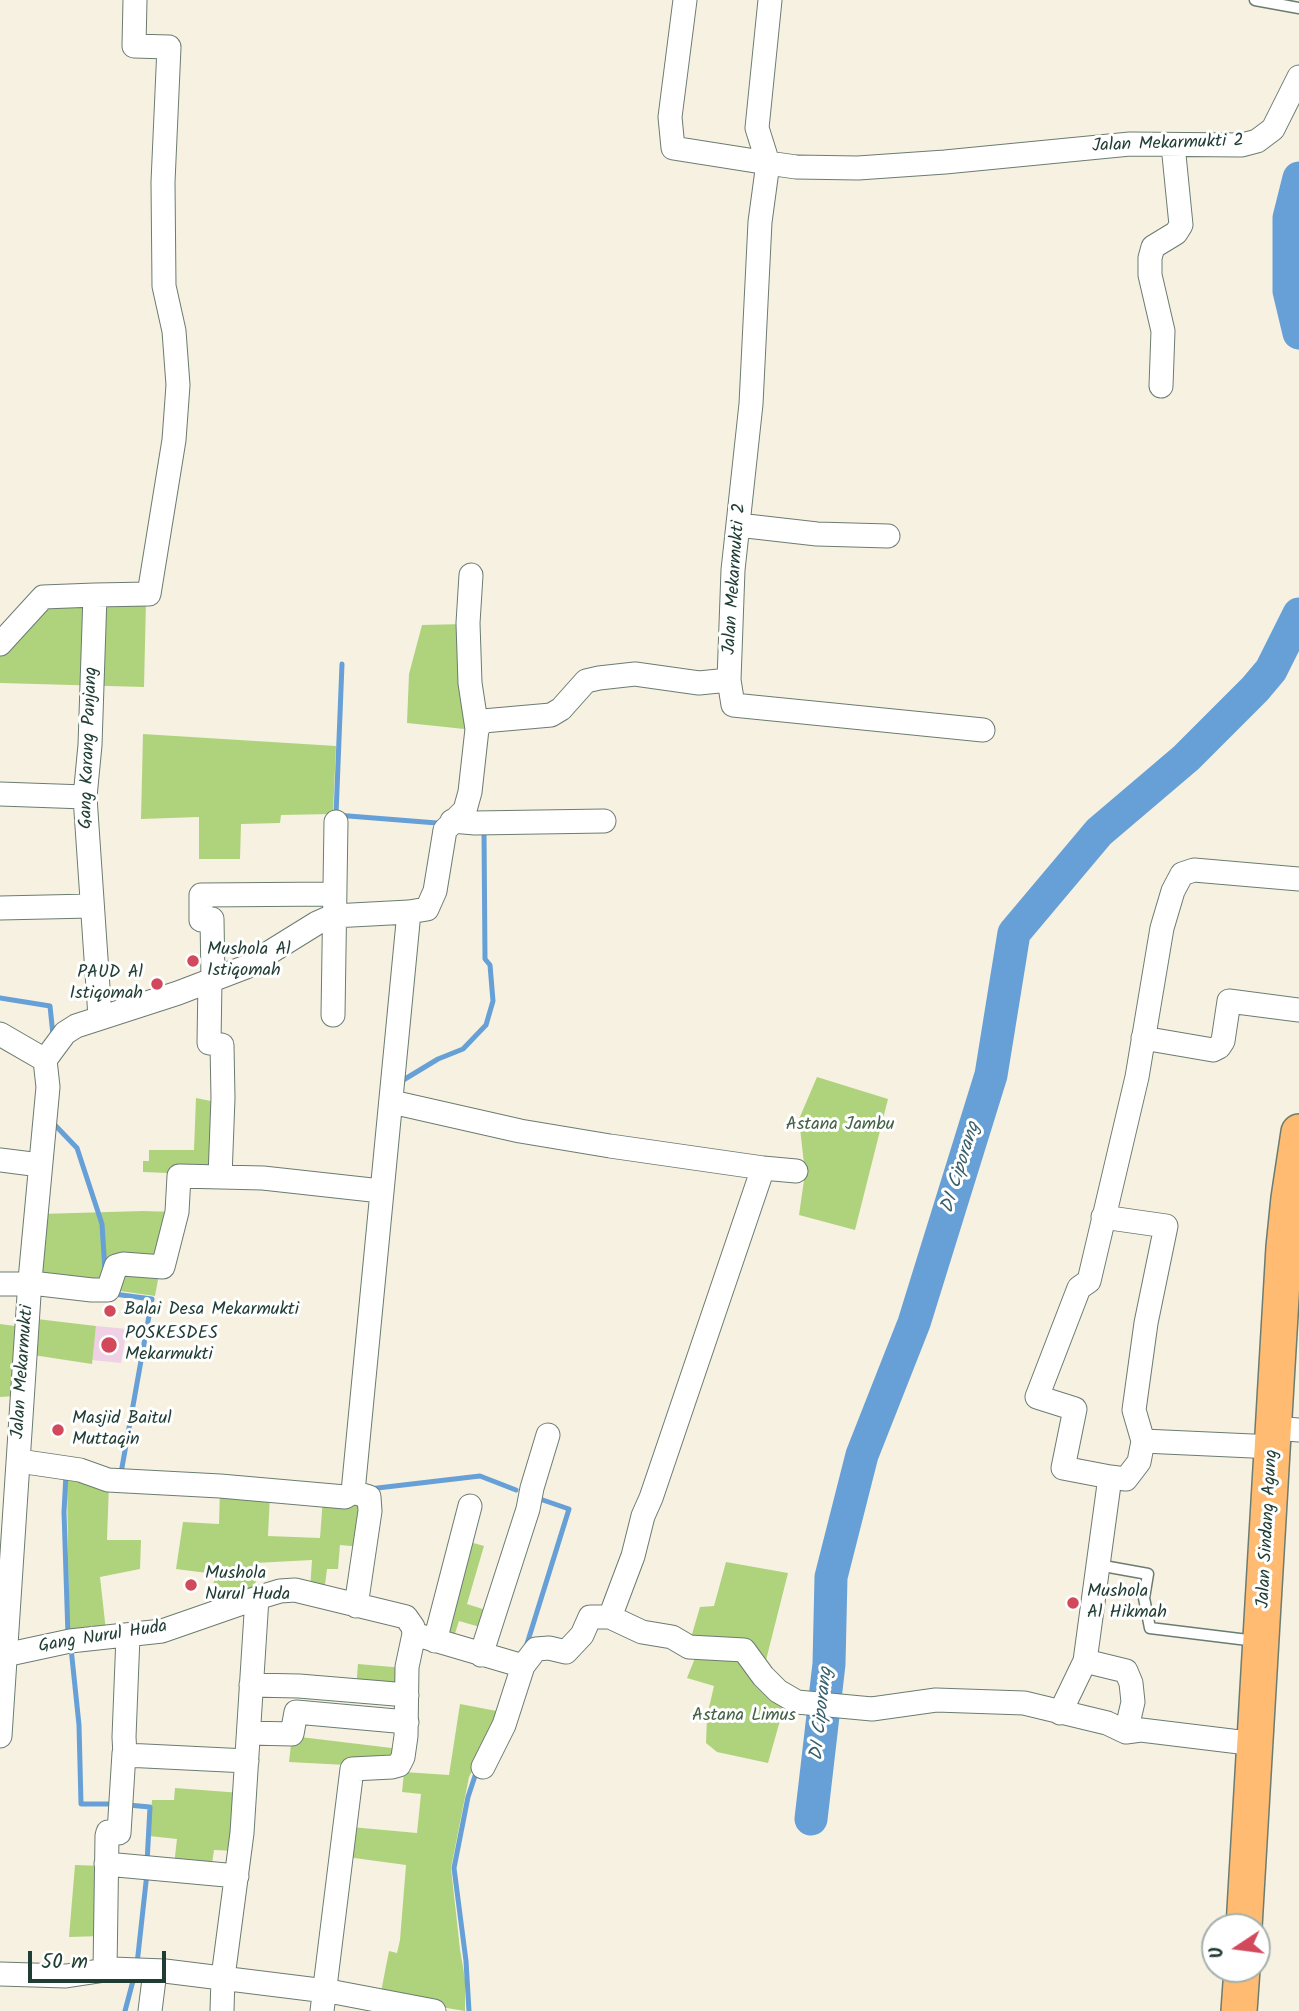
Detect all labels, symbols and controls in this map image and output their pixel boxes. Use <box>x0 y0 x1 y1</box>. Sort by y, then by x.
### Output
street label: Jalan Mekarmukti 2 <box>1092 132 1244 158</box>
street label: Jalan Mekarmukti 2 <box>720 502 752 656</box>
street label: Gang Karang Panjang <box>76 666 104 830</box>
place label: Mushola Al Istiqomah <box>207 940 291 982</box>
marker: Mushola Al Istiqomah <box>185 953 201 969</box>
place label: PAUD Al Istiqomah <box>69 963 143 1006</box>
marker: PAUD Al Istiqomah <box>149 976 165 992</box>
park label: Astana Jambu <box>786 1115 894 1137</box>
water label: DI Ciporang <box>937 1120 987 1216</box>
place label: Balai Desa Mekarmukti <box>124 1300 299 1322</box>
marker: Balai Desa Mekarmukti <box>102 1303 118 1319</box>
street label: Jalan Mekarmukti <box>9 1304 39 1440</box>
place label: POSKESDES Mekarmukti <box>125 1324 218 1366</box>
marker: POSKESDES Mekarmukti <box>99 1335 119 1355</box>
place label: Masjid Baitul Muttaqin <box>72 1409 172 1452</box>
marker: Masjid Baitul Muttaqin <box>50 1422 66 1438</box>
street label: Jalan Sindang Agung <box>1254 1449 1284 1609</box>
place label: Mushola Nurul Huda <box>205 1564 290 1606</box>
marker: Mushola Nurul Huda <box>183 1577 199 1593</box>
place label: Mushola Al Hikmah <box>1087 1582 1167 1624</box>
marker: Mushola Al Hikmah <box>1065 1595 1081 1611</box>
street label: Gang Nurul Huda <box>37 1617 169 1659</box>
water label: DI Ciporang <box>807 1666 839 1762</box>
park label: Astana Limus <box>692 1706 796 1728</box>
north arrow <box>1201 1913 1271 1983</box>
scale bar <box>32 1938 170 1982</box>
text: U <box>1202 1943 1233 1961</box>
text: 50 m <box>41 1946 88 1979</box>

